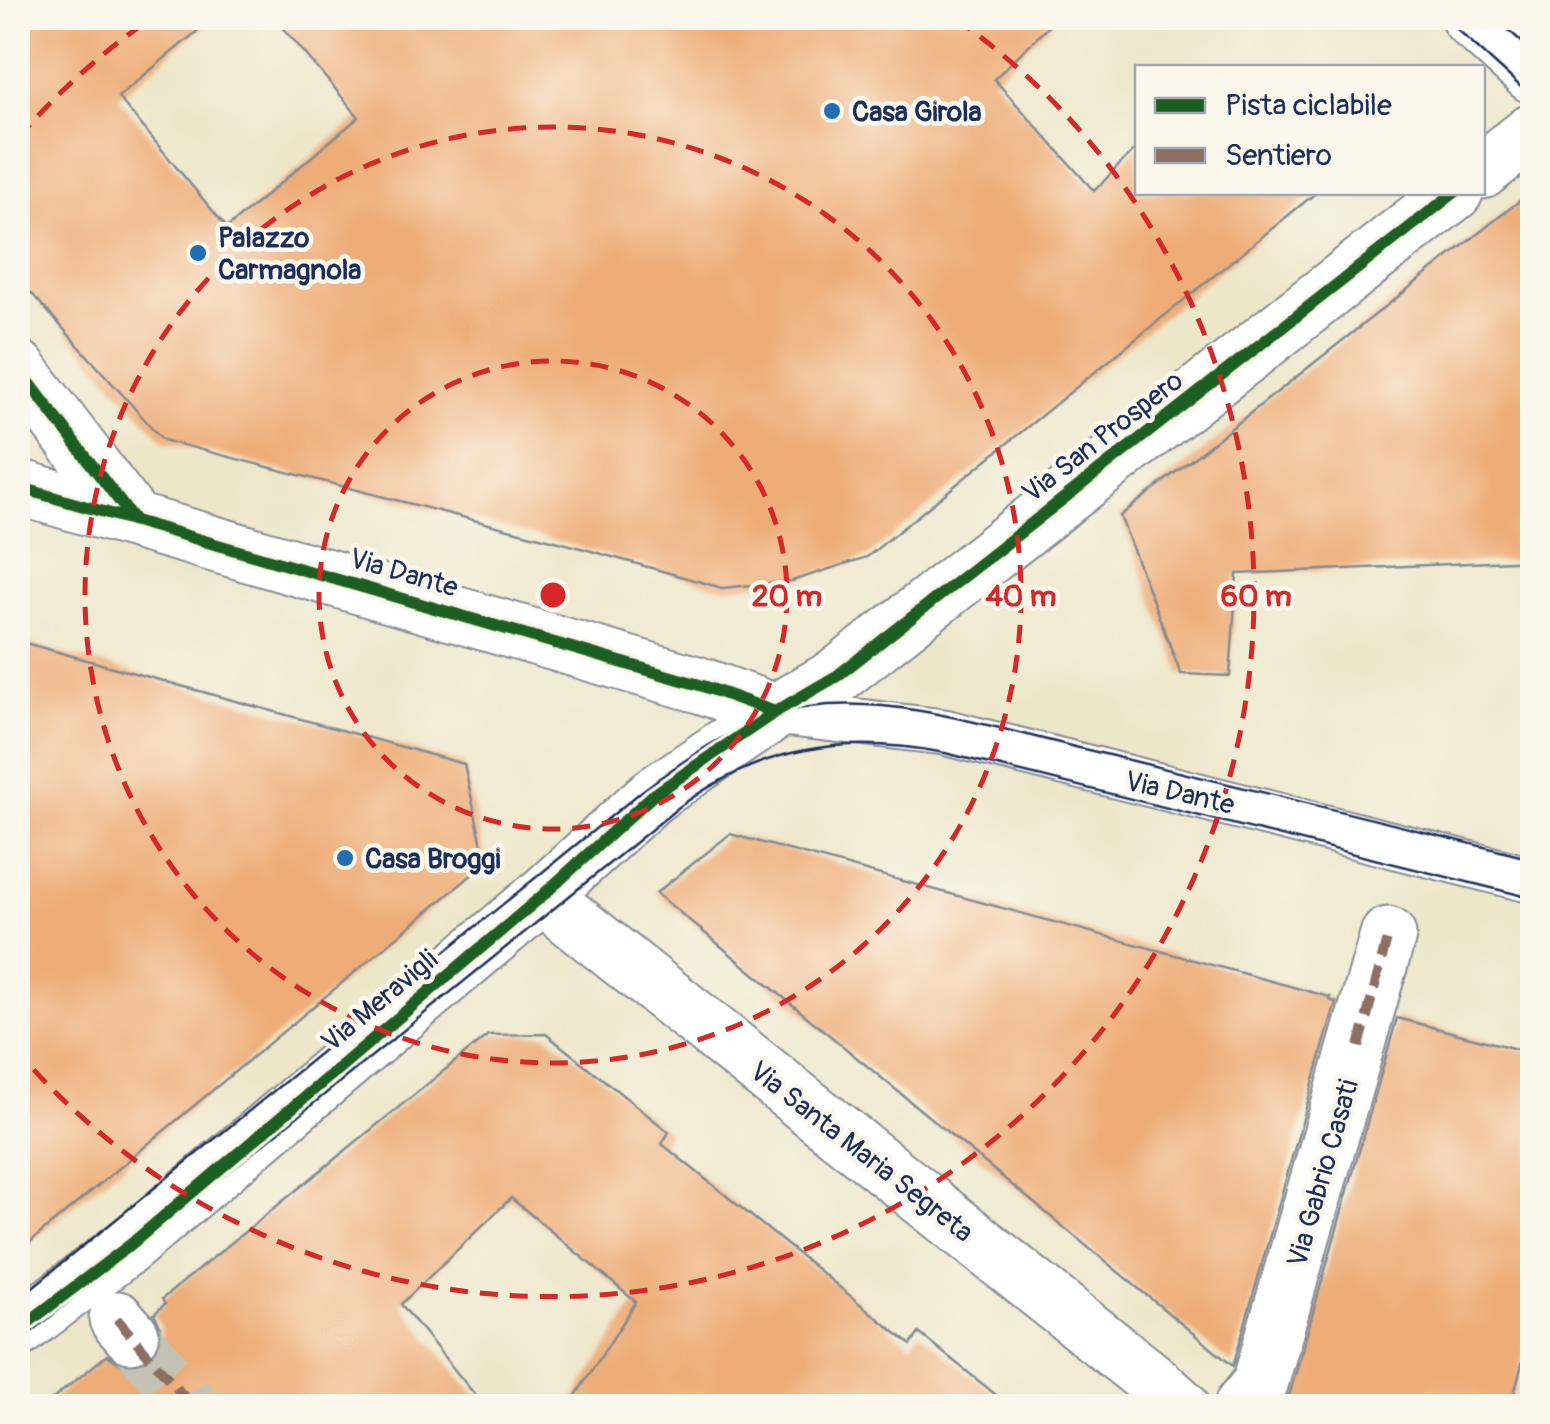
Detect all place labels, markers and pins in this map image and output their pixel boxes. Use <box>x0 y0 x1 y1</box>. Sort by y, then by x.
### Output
place label: Casa Girola <box>852 95 982 130</box>
marker: Casa Girola <box>821 100 843 122</box>
place label: Palazzo Carmagnola <box>218 221 361 288</box>
marker: Palazzo Carmagnola <box>187 242 209 264</box>
centre of rings <box>535 577 571 613</box>
place label: Casa Broggi <box>365 842 500 877</box>
marker: Casa Broggi <box>334 847 356 869</box>

